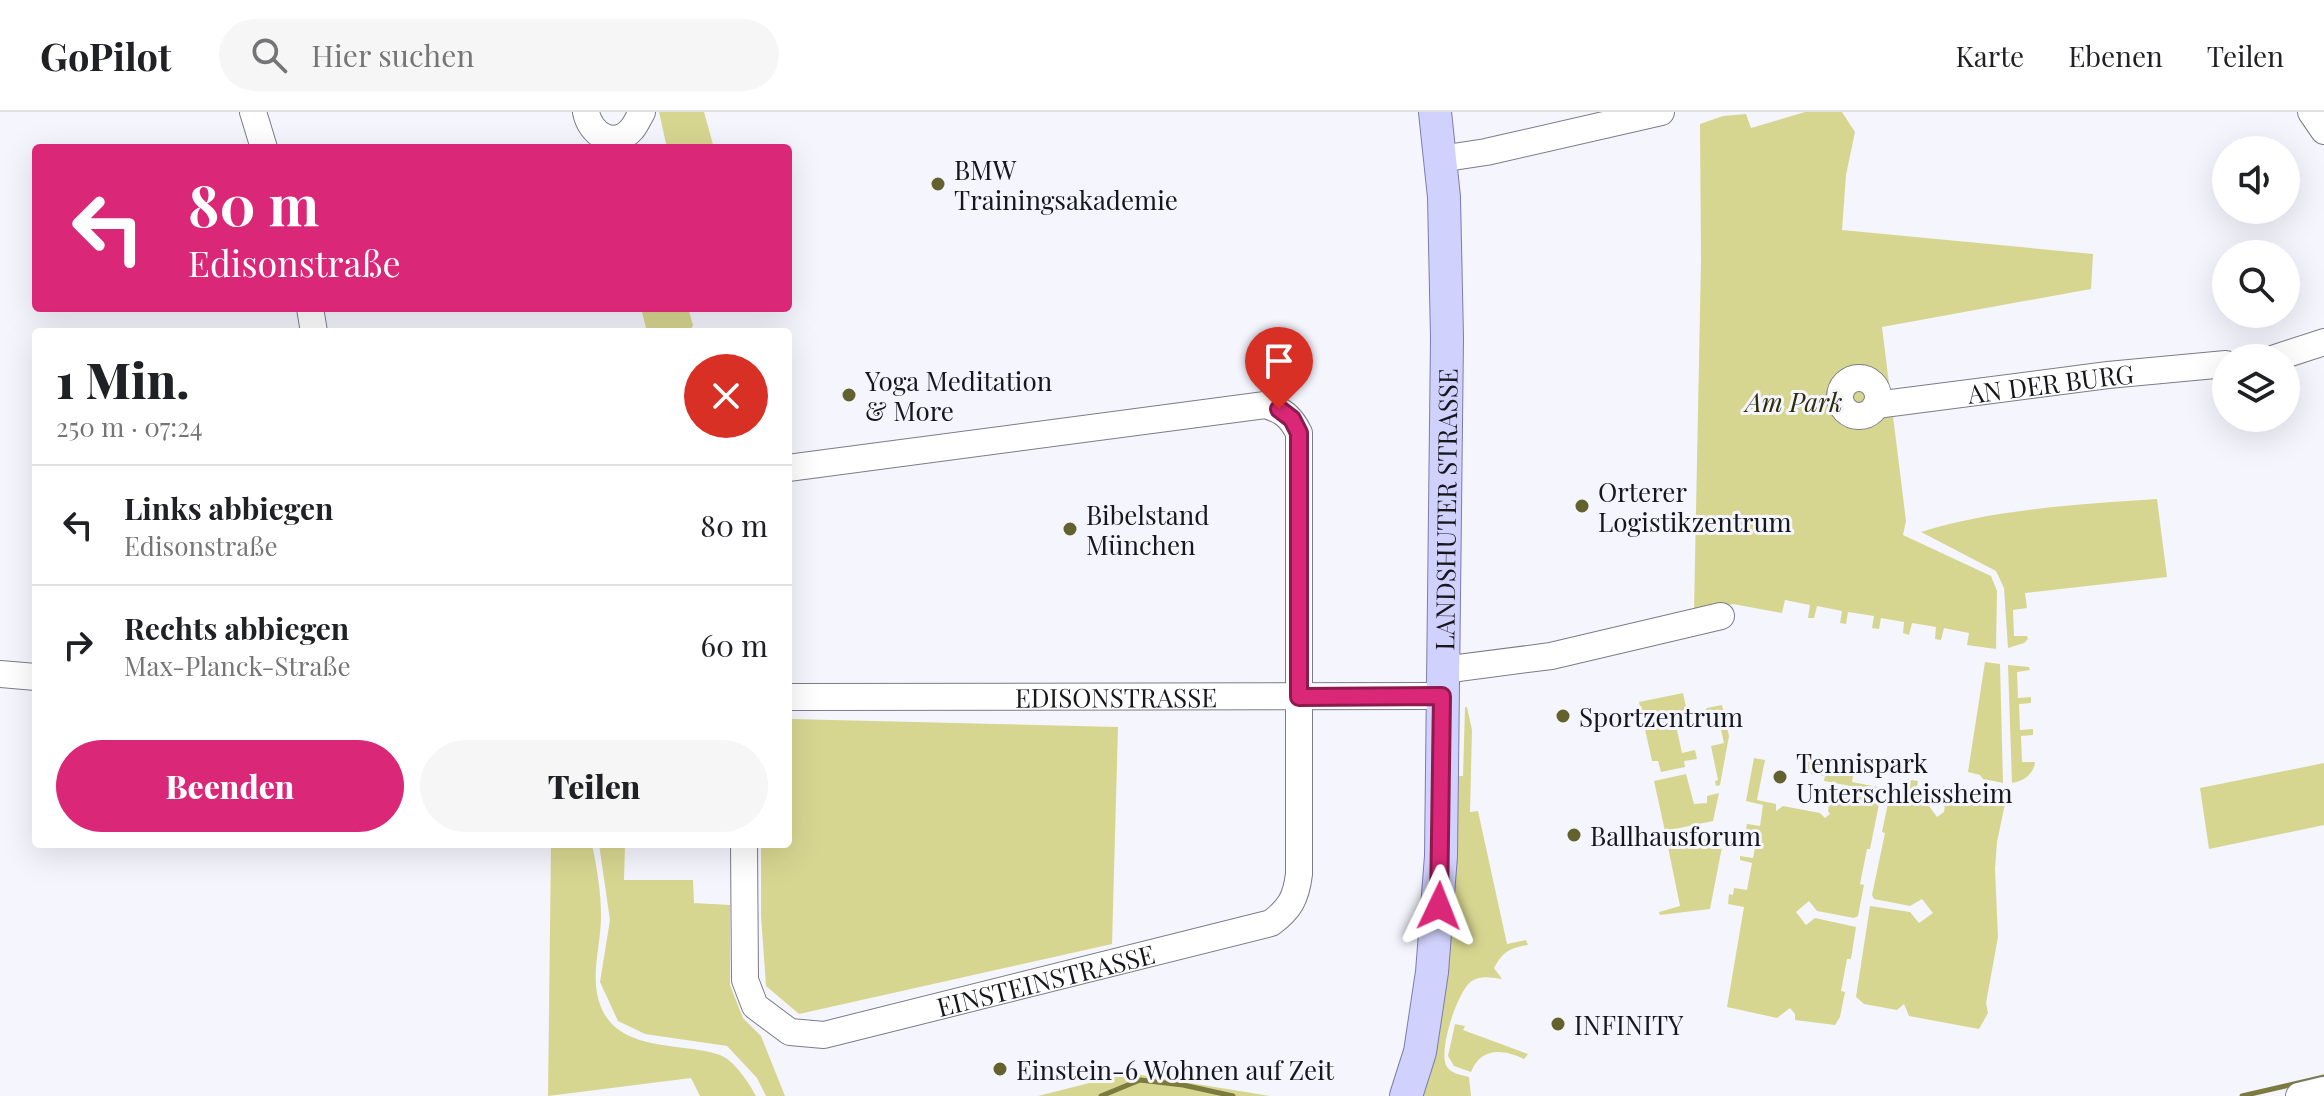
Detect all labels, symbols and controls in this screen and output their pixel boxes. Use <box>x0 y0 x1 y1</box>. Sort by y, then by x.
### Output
search box <box>219 19 779 91</box>
text: GoPilot <box>40 30 171 81</box>
icon: search <box>247 33 291 77</box>
text: Hier suchen <box>311 35 474 75</box>
text: Karte <box>1955 37 2024 74</box>
text: Ebenen <box>2068 37 2163 74</box>
text: Teilen <box>2207 37 2284 74</box>
map controls <box>2212 136 2300 432</box>
button: sound <box>2212 136 2300 224</box>
place label: BMW Trainingsakademie <box>954 152 1178 217</box>
text: 80 m <box>188 166 319 241</box>
marker: BMW Trainingsakademie <box>929 175 947 193</box>
icon: left <box>56 176 160 280</box>
text: Edisonstraße <box>188 238 401 286</box>
button: search <box>2212 240 2300 328</box>
pin <box>1245 327 1313 409</box>
icon: arrive <box>1257 339 1301 383</box>
button: layers <box>2212 344 2300 432</box>
text: 1 Min. <box>56 347 189 411</box>
button: close <box>684 354 768 438</box>
street label: AN DER BURG <box>1964 355 2135 411</box>
place label: Yoga Meditation & More <box>864 363 1053 428</box>
street label: LANDSHUTER STRASSE <box>1426 368 1464 651</box>
park label: Am Park <box>1742 384 1843 419</box>
marker: Yoga Meditation & More <box>840 386 858 404</box>
text: 250 m · 07:24 <box>56 409 203 444</box>
place label: Orterer Logistikzentrum <box>1598 474 1792 539</box>
text: Links abbiegen <box>124 488 333 528</box>
place label: Bibelstand München <box>1086 497 1209 562</box>
marker: Orterer Logistikzentrum <box>1573 497 1591 515</box>
icon: left <box>56 503 100 547</box>
text: 80 m <box>700 505 768 545</box>
marker: Bibelstand München <box>1061 520 1079 538</box>
text: Edisonstraße <box>124 528 278 563</box>
text: Rechts abbiegen <box>124 608 349 648</box>
icon: right <box>56 623 100 667</box>
text: 60 m <box>700 625 768 665</box>
text: Max-Planck-Straße <box>124 648 351 683</box>
street label: EDISONSTRASSE <box>1015 679 1217 714</box>
place label: Sportzentrum <box>1579 699 1743 734</box>
marker: Sportzentrum <box>1554 707 1572 725</box>
button: Beenden <box>56 740 404 832</box>
button: Teilen <box>420 740 768 832</box>
place label: Tennispark Unterschleissheim <box>1796 745 2013 810</box>
marker: Tennispark Unterschleissheim <box>1771 768 1789 786</box>
place label: Ballhausforum <box>1590 818 1761 853</box>
marker: Ballhausforum <box>1565 826 1583 844</box>
position arrow <box>1397 864 1481 948</box>
street label: EINSTEINSTRASSE <box>933 935 1158 1024</box>
place label: INFINITY <box>1574 1007 1684 1042</box>
marker: INFINITY <box>1549 1015 1567 1033</box>
place label: Einstein-6 Wohnen auf Zeit <box>1016 1052 1335 1087</box>
marker: Einstein-6 Wohnen auf Zeit <box>991 1060 1009 1078</box>

